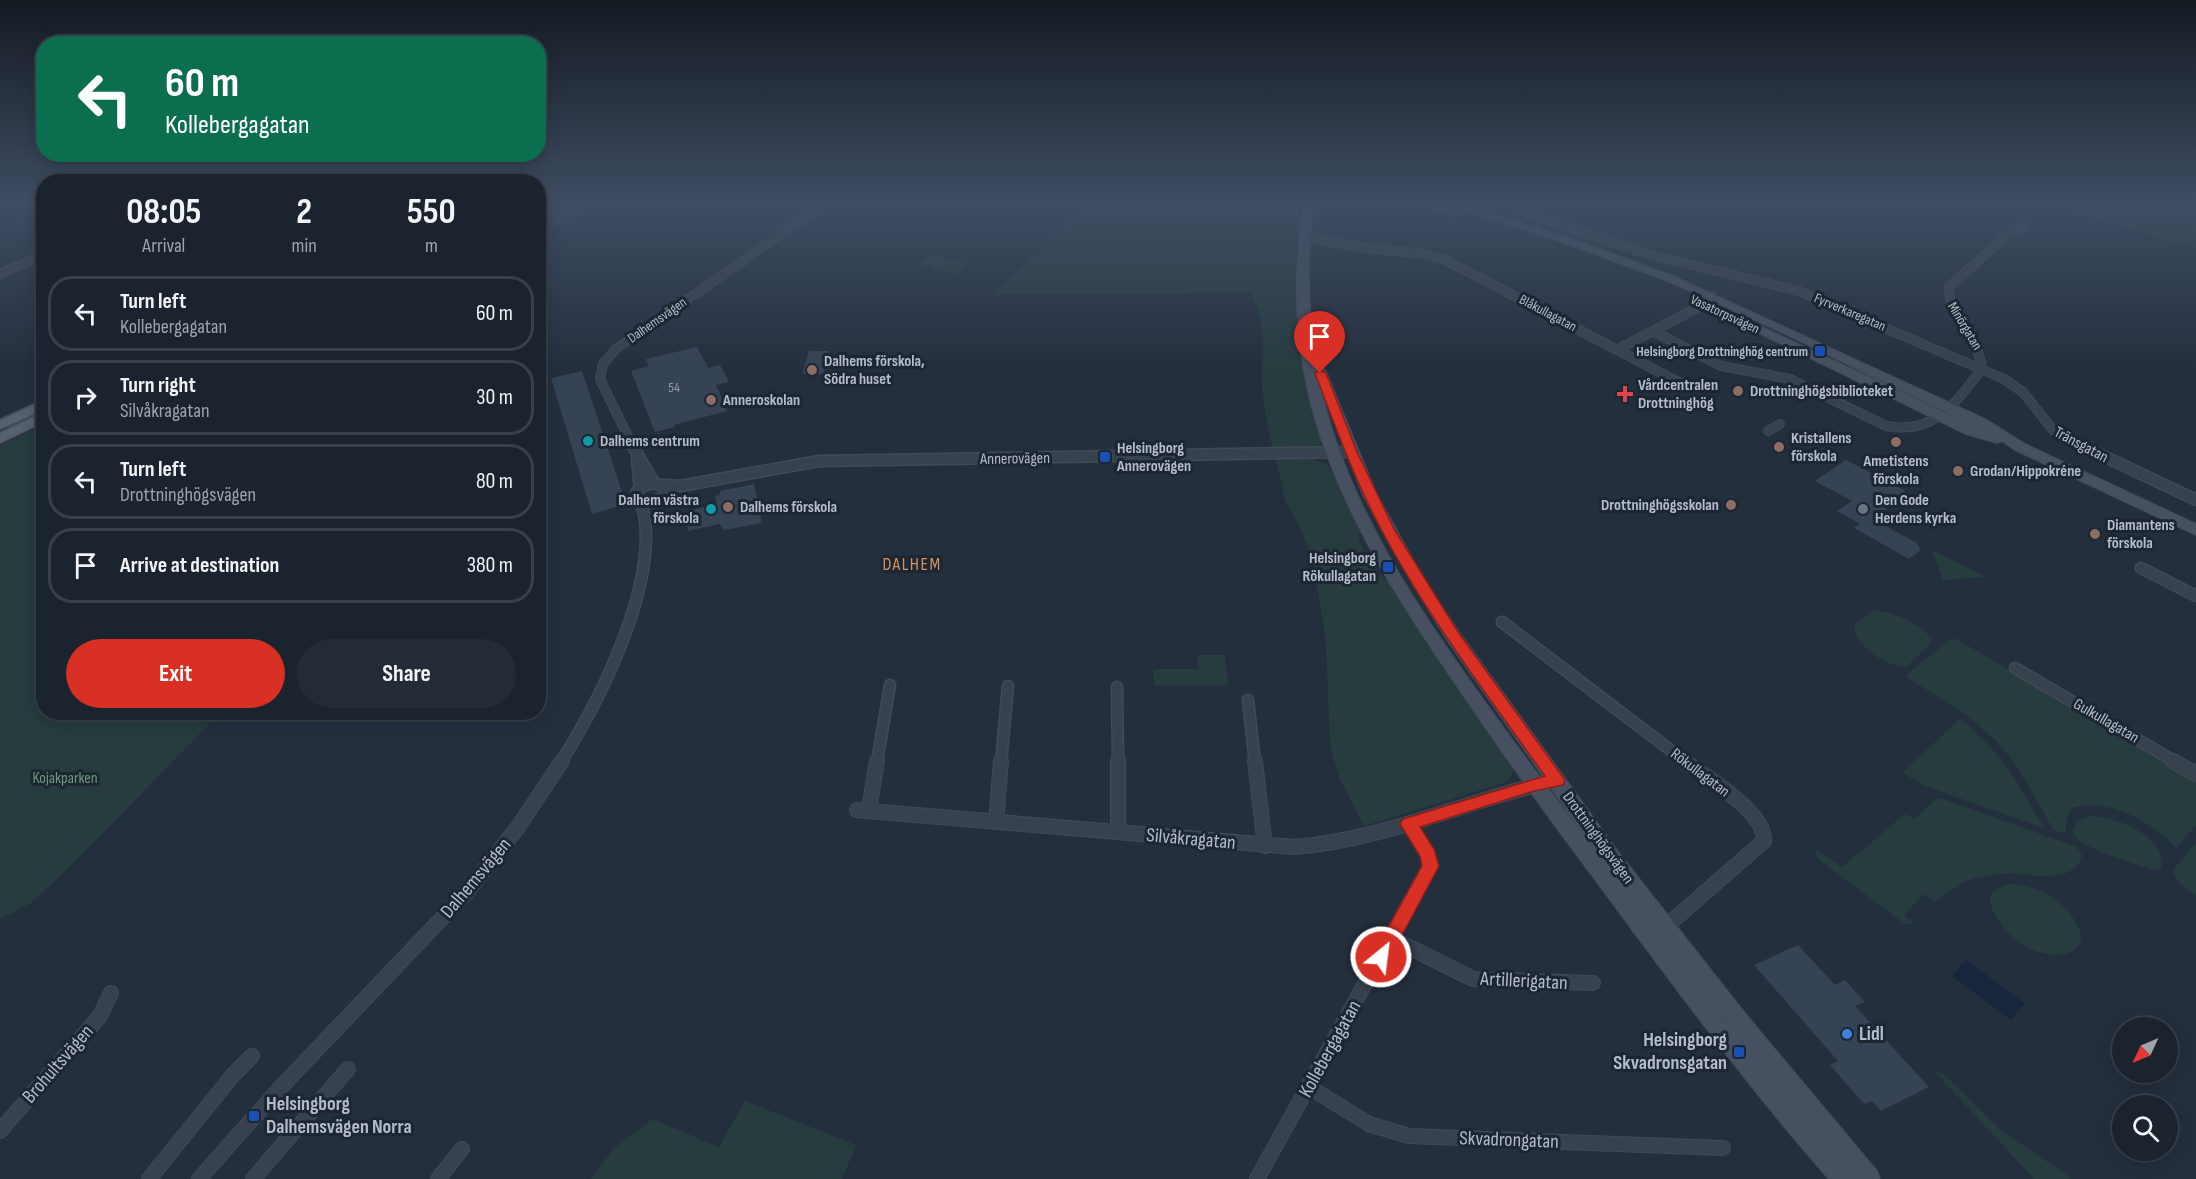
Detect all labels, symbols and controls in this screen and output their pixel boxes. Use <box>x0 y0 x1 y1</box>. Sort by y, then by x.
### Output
text: 60 m <box>165 58 239 109</box>
icon: left <box>66 60 144 138</box>
text: Kollebergagatan <box>165 109 310 141</box>
text: 08:05 <box>126 191 201 234</box>
text: 2 <box>296 191 312 234</box>
text: 550 <box>407 191 456 234</box>
text: Arrival <box>142 234 185 258</box>
text: min <box>292 234 317 258</box>
text: m <box>425 234 438 258</box>
text: Turn left <box>120 288 186 315</box>
street label: Fyrverkaregatan <box>1812 289 1888 335</box>
street label: Blåkullagatan <box>1516 291 1580 335</box>
street label: Vasatorpsvägen <box>1688 291 1762 337</box>
street label: Dalhemsvägen <box>624 293 690 347</box>
icon: left <box>69 297 102 330</box>
street label: Minörgatan <box>1944 299 1986 353</box>
text: 60 m <box>476 300 513 327</box>
pin <box>1294 311 1345 373</box>
text: Kollebergagatan <box>120 315 227 339</box>
icon: arrive <box>1303 320 1336 353</box>
place label: Helsingborg Drottninghög centrum <box>1636 343 1808 360</box>
marker: Helsingborg Drottninghög centrum <box>1813 344 1827 358</box>
place label: Dalhems förskola, Södra huset <box>824 352 925 389</box>
marker: Dalhems förskola, Södra huset <box>805 363 819 377</box>
text: Turn right <box>120 372 196 399</box>
place label: Vårdcentralen Drottninghög <box>1638 376 1718 413</box>
house number: 54 <box>668 379 680 396</box>
icon: right <box>69 381 102 414</box>
place label: Drottninghögsbiblioteket <box>1750 382 1893 401</box>
text: 30 m <box>476 384 513 411</box>
marker: Drottninghögsbiblioteket <box>1731 384 1745 398</box>
marker: Vårdcentralen Drottninghög <box>1616 385 1634 403</box>
place label: Anneroskolan <box>722 391 800 410</box>
marker: Anneroskolan <box>704 393 718 407</box>
text: Silvåkragatan <box>120 399 210 423</box>
street label: Tränsgatan <box>2051 423 2111 467</box>
place label: Kristallens förskola <box>1791 429 1852 466</box>
place label: Dalhems centrum <box>600 432 700 451</box>
marker: Dalhems centrum <box>581 434 595 448</box>
marker: Ametistens förskola <box>1889 435 1903 449</box>
place label: Helsingborg Annerovägen <box>1116 439 1191 476</box>
marker: Kristallens förskola <box>1772 440 1786 454</box>
street label: Annerovägen <box>979 449 1050 469</box>
marker: Helsingborg Annerovägen <box>1098 450 1112 464</box>
place label: Ametistens förskola <box>1862 452 1929 489</box>
text: Turn left <box>120 456 186 483</box>
place label: Grodan/Hippokréne <box>1970 462 2081 481</box>
marker: Grodan/Hippokréne <box>1951 464 1965 478</box>
icon: left <box>69 465 102 498</box>
text: 80 m <box>476 468 513 495</box>
text: Drottninghögsvägen <box>120 483 256 507</box>
place label: Dalhem västra förskola <box>618 491 699 528</box>
place label: Den Gode Herdens kyrka <box>1875 491 1956 528</box>
place label: Drottninghögsskolan <box>1601 496 1719 515</box>
place label: Dalhems förskola <box>740 498 837 517</box>
marker: Drottninghögsskolan <box>1724 498 1738 512</box>
marker: Dalhems förskola <box>721 500 735 514</box>
marker: Dalhem västra förskola <box>704 502 718 516</box>
marker: Den Gode Herdens kyrka <box>1856 502 1870 516</box>
place label: Diamantens förskola <box>2107 516 2175 553</box>
marker: Diamantens förskola <box>2088 527 2102 541</box>
icon: arrive <box>69 549 102 582</box>
place label: Helsingborg Rökullagatan <box>1303 549 1376 586</box>
text: Arrive at destination <box>120 552 279 579</box>
text: 380 m <box>467 552 513 579</box>
district label: DALHEM <box>882 554 942 575</box>
marker: Helsingborg Rökullagatan <box>1381 560 1395 574</box>
button: Exit <box>66 639 285 708</box>
button: Share <box>297 639 516 708</box>
street label: Gulkullagatan <box>2070 695 2142 747</box>
street label: Rökullagatan <box>1667 745 1733 801</box>
park label: Kojakparken <box>32 769 98 788</box>
street label: Drottninghögsvägen <box>1558 788 1638 888</box>
street label: Silvåkragatan <box>1145 823 1237 855</box>
street label: Dalhemsvägen <box>436 833 516 923</box>
position arrow <box>1349 925 1413 989</box>
street label: Artillerigatan <box>1479 967 1568 995</box>
street label: Kollebergagatan <box>1294 996 1366 1102</box>
north arrow <box>2112 1017 2178 1083</box>
map controls <box>2112 1017 2178 1161</box>
street label: Brohultsvägen <box>17 1020 99 1108</box>
place label: Lidl <box>1859 1022 1884 1046</box>
marker: Lidl <box>1840 1027 1854 1041</box>
place label: Helsingborg Skvadronsgatan <box>1613 1028 1728 1075</box>
marker: Helsingborg Skvadronsgatan <box>1732 1045 1746 1059</box>
place label: Helsingborg Dalhemsvägen Norra <box>266 1092 412 1139</box>
button: search <box>2112 1095 2178 1161</box>
marker: Helsingborg Dalhemsvägen Norra <box>247 1109 261 1123</box>
street label: Skvadrongatan <box>1459 1126 1559 1154</box>

